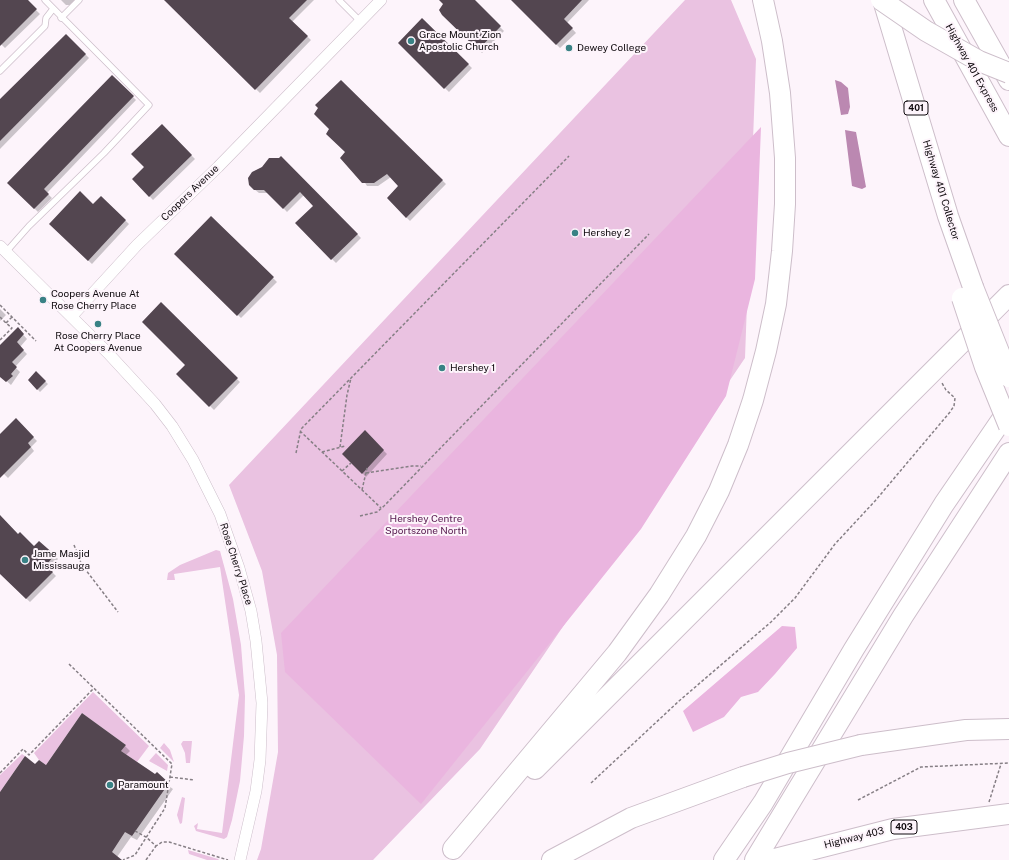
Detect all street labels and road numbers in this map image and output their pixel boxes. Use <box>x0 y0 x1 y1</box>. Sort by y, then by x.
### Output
street label: Highway 401 Express <box>943 22 1001 114</box>
road number: 401 <box>904 101 928 115</box>
street label: Highway 401 Collector <box>920 138 962 242</box>
street label: Coopers Avenue <box>159 162 221 224</box>
street label: Rose Cherry Place <box>217 522 255 606</box>
road number: 403 <box>891 820 917 834</box>
street label: Highway 403 <box>823 825 885 851</box>

